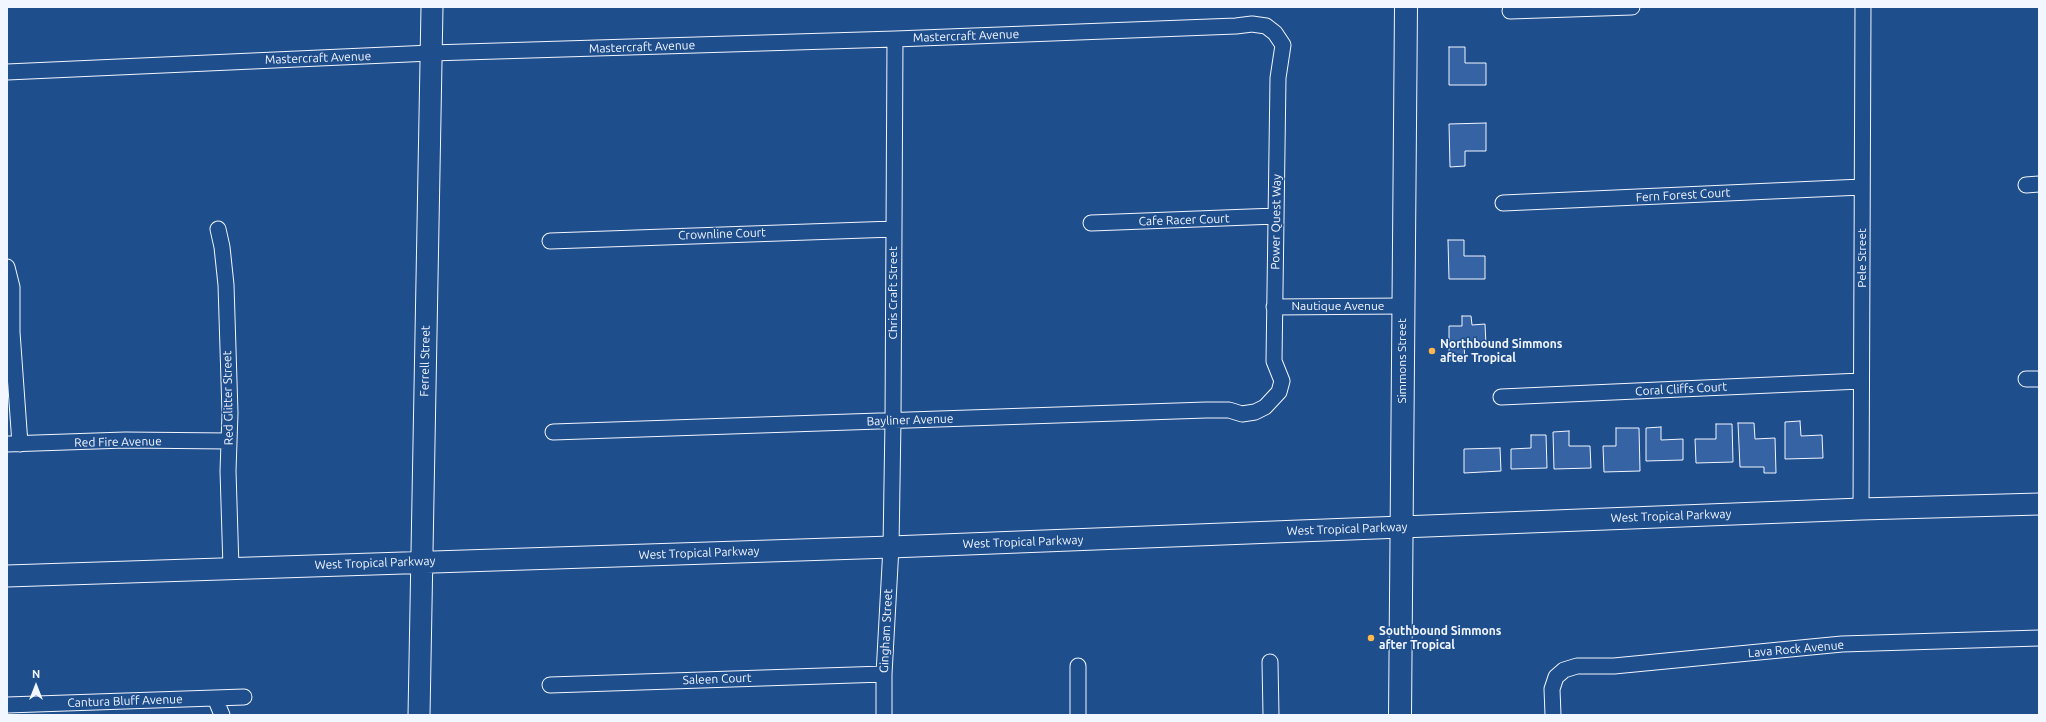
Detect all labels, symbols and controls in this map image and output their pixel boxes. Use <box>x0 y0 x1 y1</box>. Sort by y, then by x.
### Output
street label: Mastercraft Avenue <box>913 27 1019 45</box>
street label: Mastercraft Avenue <box>589 38 695 56</box>
street label: Mastercraft Avenue <box>265 49 371 67</box>
street label: Power Quest Way <box>1268 174 1284 270</box>
street label: Fern Forest Court <box>1635 185 1731 205</box>
street label: Cafe Racer Court <box>1138 211 1230 229</box>
street label: Crownline Court <box>678 225 766 243</box>
street label: Pele Street <box>1855 228 1869 288</box>
street label: Chris Craft Street <box>886 246 900 340</box>
street label: Nautique Avenue <box>1292 299 1384 313</box>
street label: Simmons Street <box>1395 318 1409 404</box>
street label: Ferrell Street <box>417 325 433 397</box>
place label: Northbound Simmons after Tropical <box>1440 337 1563 365</box>
marker: Northbound Simmons after Tropical <box>1427 346 1437 356</box>
street label: Red Glitter Street <box>220 351 236 445</box>
street label: Coral Cliffs Court <box>1635 379 1727 399</box>
street label: Bayliner Avenue <box>866 411 954 429</box>
street label: Red Fire Avenue <box>74 434 162 450</box>
street label: West Tropical Parkway <box>1610 507 1732 525</box>
street label: West Tropical Parkway <box>1286 520 1408 538</box>
street label: West Tropical Parkway <box>962 533 1084 551</box>
street label: West Tropical Parkway <box>638 544 760 562</box>
street label: West Tropical Parkway <box>314 554 436 572</box>
street label: Gingham Street <box>877 589 895 673</box>
place label: Southbound Simmons after Tropical <box>1379 624 1501 652</box>
marker: Southbound Simmons after Tropical <box>1366 633 1376 643</box>
street label: Lava Rock Avenue <box>1747 638 1845 660</box>
north arrow <box>16 666 56 706</box>
text: N <box>32 668 40 680</box>
street label: Saleen Court <box>682 671 752 687</box>
street label: Cantura Bluff Avenue <box>67 692 183 710</box>

